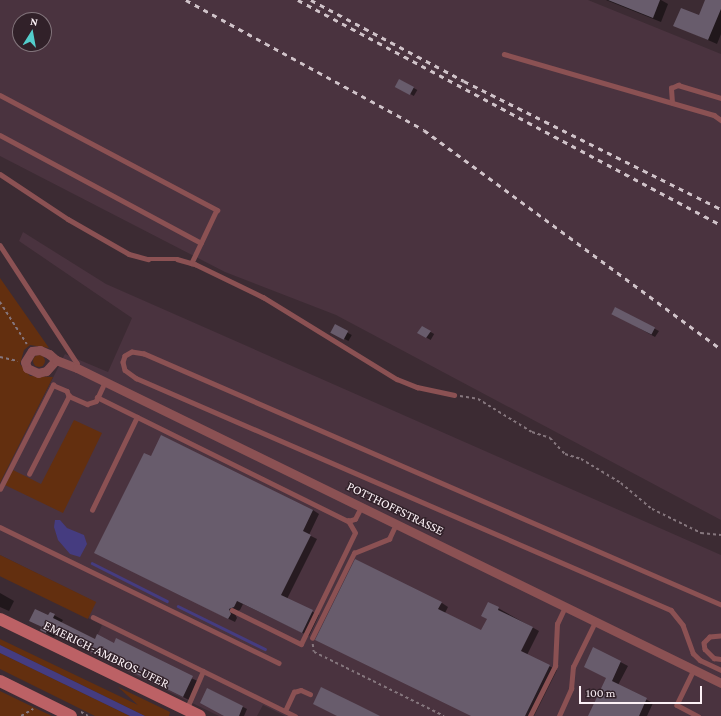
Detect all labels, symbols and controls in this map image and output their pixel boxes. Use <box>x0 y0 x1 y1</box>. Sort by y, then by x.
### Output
north arrow <box>12 12 52 52</box>
text: N <box>29 15 39 28</box>
street label: POTTHOFFSTRASSE <box>344 479 446 539</box>
street label: EMERICH-AMBROS-UFER <box>41 618 171 692</box>
scale bar <box>581 678 704 704</box>
text: 100 m <box>586 686 615 700</box>

